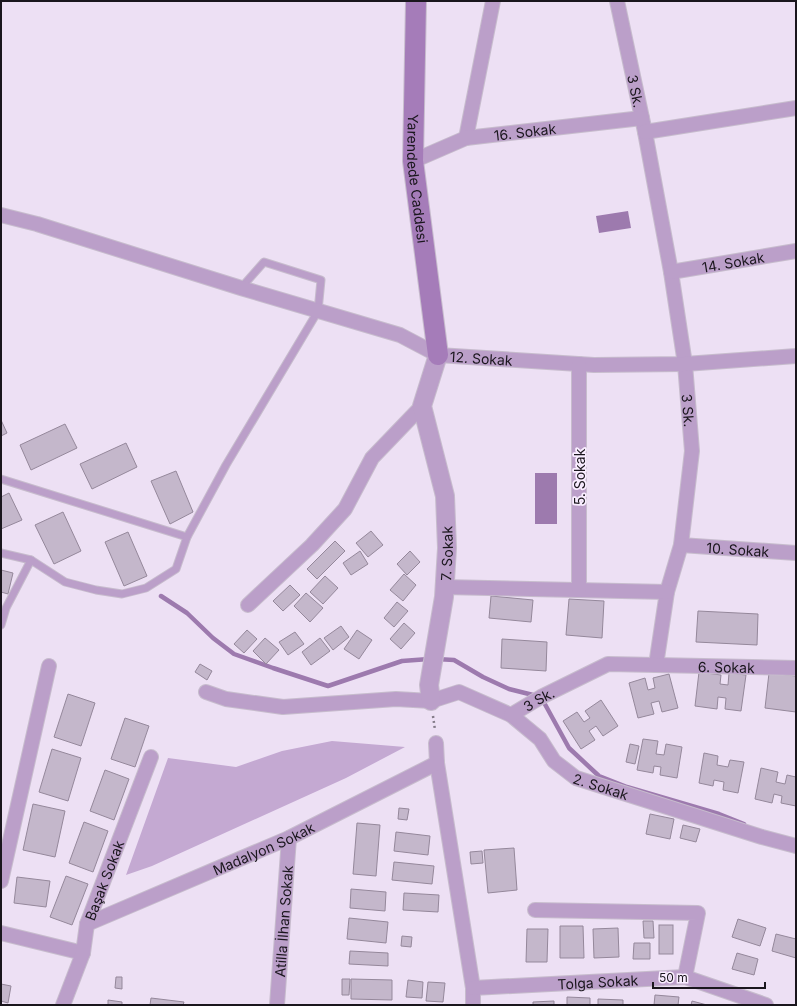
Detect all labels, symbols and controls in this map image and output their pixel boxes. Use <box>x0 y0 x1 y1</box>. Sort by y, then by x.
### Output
street label: 3 Sk. <box>624 73 648 109</box>
street label: Yarendede Caddesi <box>405 114 432 244</box>
street label: 16. Sokak <box>493 119 557 143</box>
street label: 14. Sokak <box>701 248 766 275</box>
street label: 12. Sokak <box>449 347 513 368</box>
street label: 3 Sk. <box>679 393 699 428</box>
street label: 5. Sokak <box>571 448 588 505</box>
street label: 7. Sokak <box>437 525 456 581</box>
street label: 10. Sokak <box>706 538 770 560</box>
street label: 6. Sokak <box>698 657 755 676</box>
street label: 3 Sk. <box>520 683 557 714</box>
street label: 2. Sokak <box>571 769 631 803</box>
street label: Madalyon Sokak <box>210 818 317 878</box>
street label: Başak Sokak <box>81 837 127 923</box>
street label: Atilla İlhan Sokak <box>271 864 296 978</box>
scale bar <box>653 964 765 990</box>
text: 50 m <box>659 970 688 985</box>
street label: Tolga Sokak <box>557 971 639 992</box>

